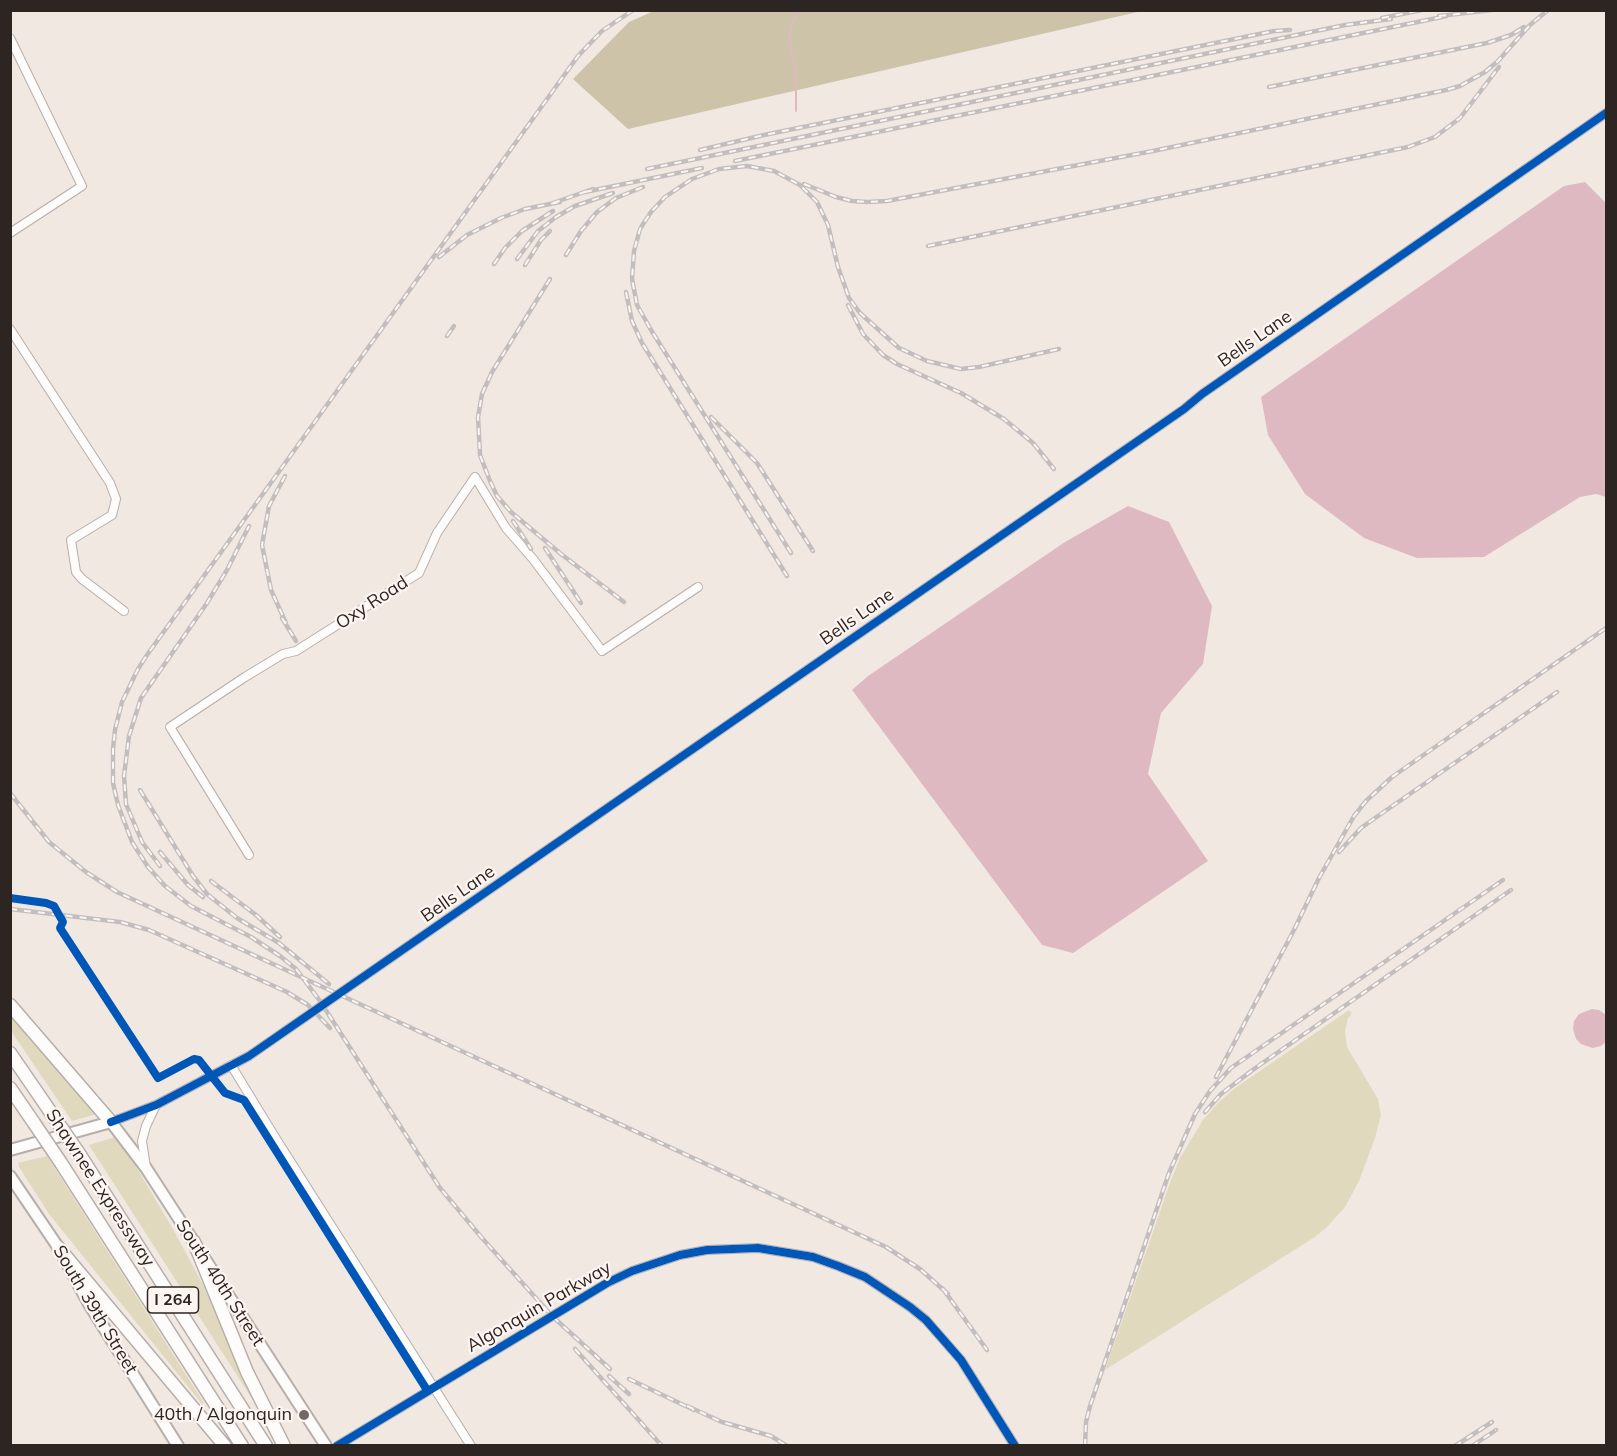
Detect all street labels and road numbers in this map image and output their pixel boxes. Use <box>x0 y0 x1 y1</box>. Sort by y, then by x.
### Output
street label: Bells Lane <box>1214 306 1296 372</box>
street label: Oxy Road <box>332 572 412 634</box>
street label: Bells Lane <box>816 584 898 650</box>
street label: Bells Lane <box>417 861 499 927</box>
street label: Shawnee Expressway <box>41 1105 159 1271</box>
street label: South 40th Street <box>171 1216 269 1350</box>
street label: South 39th Street <box>48 1242 142 1378</box>
street label: Algonquin Parkway <box>463 1257 615 1357</box>
road number: I 264 <box>148 1287 198 1313</box>

